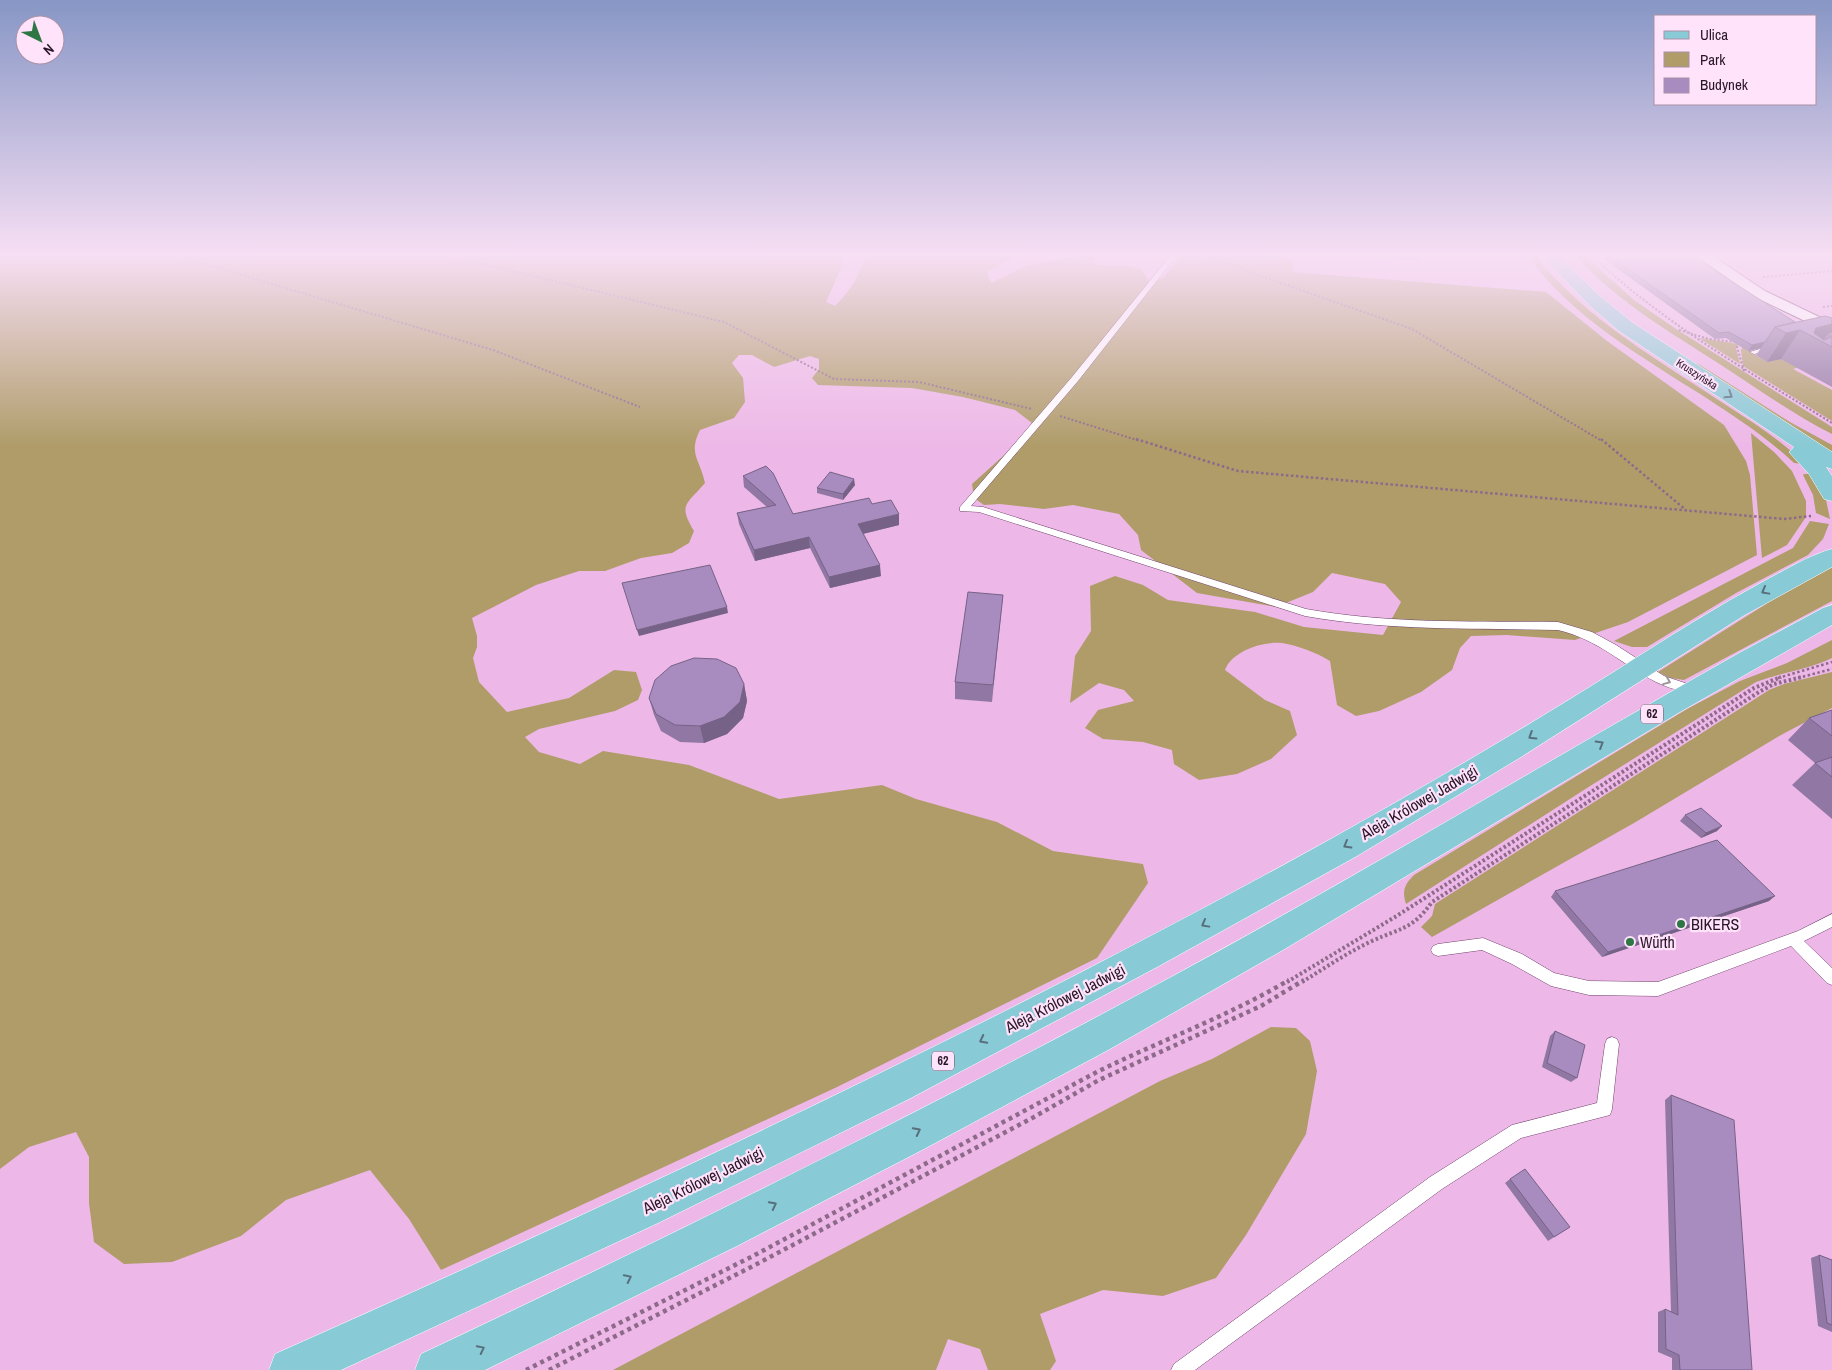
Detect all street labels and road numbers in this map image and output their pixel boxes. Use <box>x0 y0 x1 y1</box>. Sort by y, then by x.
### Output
street label: Kruszyńska <box>1674 355 1720 393</box>
road number: 62 <box>1641 704 1663 724</box>
street label: Aleja Królowej Jadwigi <box>1355 759 1482 845</box>
street label: Aleja Królowej Jadwigi <box>1000 958 1129 1038</box>
road number: 62 <box>932 1052 954 1070</box>
street label: Aleja Królowej Jadwigi <box>638 1141 767 1219</box>

